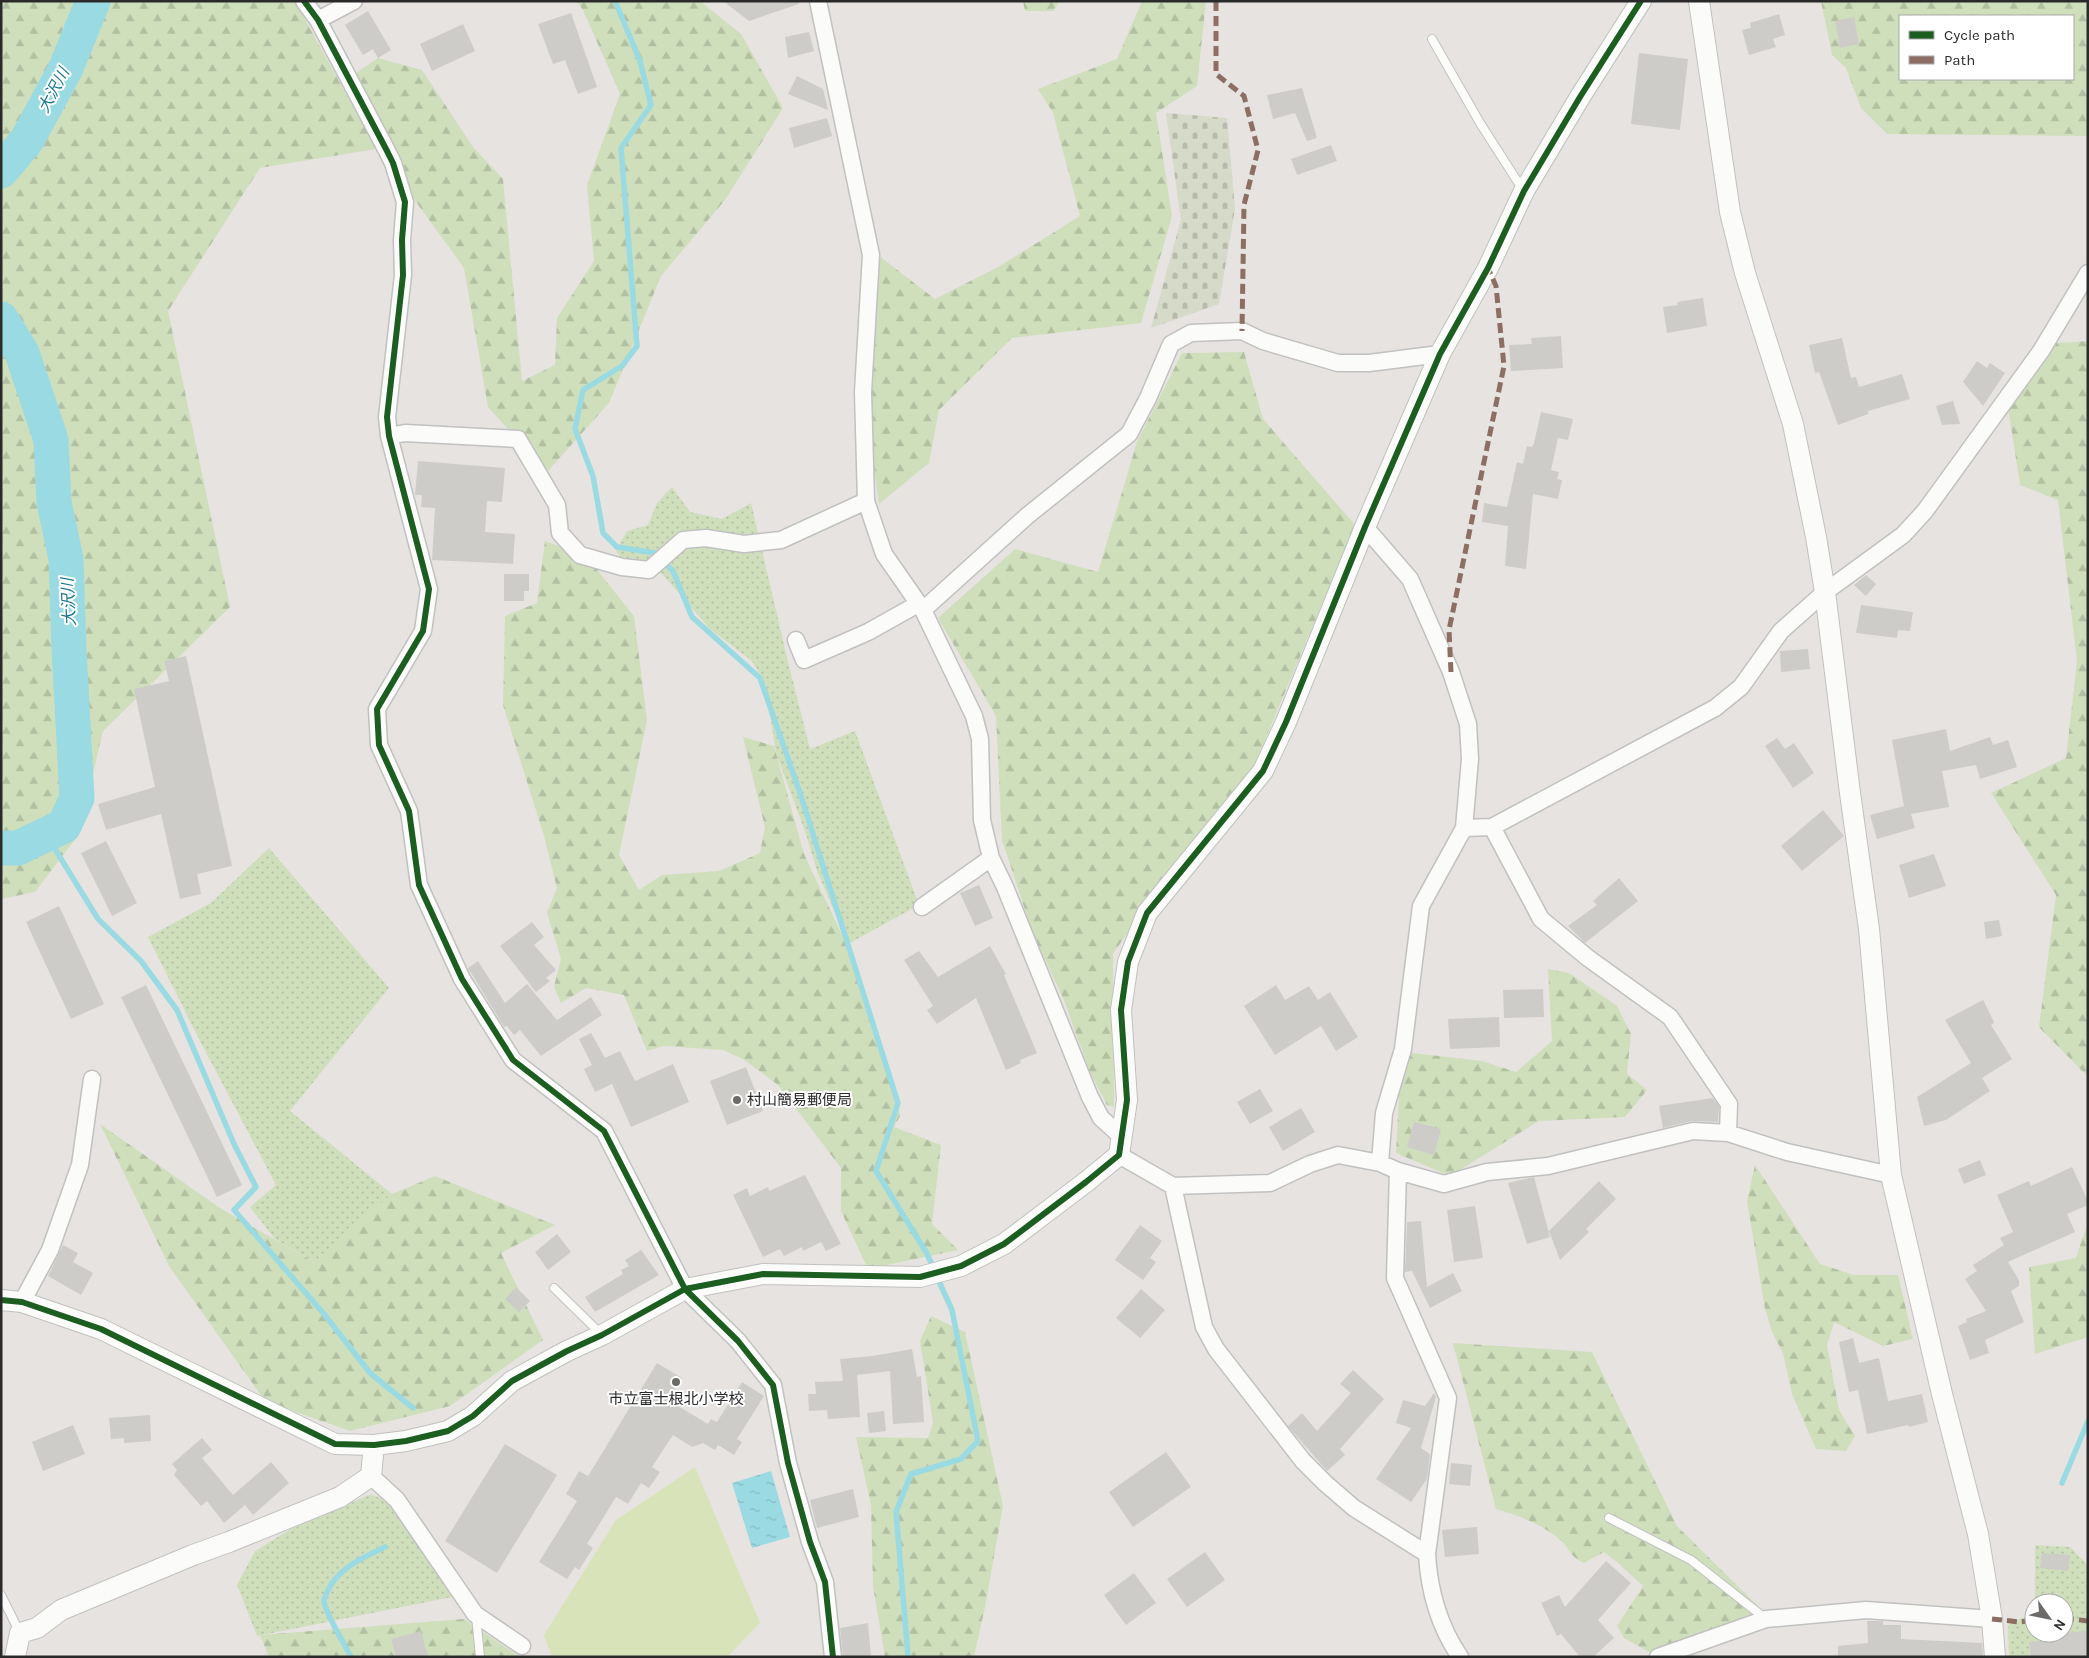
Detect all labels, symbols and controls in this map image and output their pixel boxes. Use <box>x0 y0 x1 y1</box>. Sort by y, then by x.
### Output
legend <box>1899 15 2074 80</box>
text: Cycle path <box>1944 26 2015 44</box>
text: Path <box>1944 51 1975 69</box>
water label: 大沢川 <box>34 63 74 116</box>
water label: 大沢川 <box>58 576 79 626</box>
place label: 村山簡易郵便局 <box>747 1091 852 1109</box>
marker: 村山簡易郵便局 <box>731 1094 743 1106</box>
marker: 市立富士根北小学校 <box>670 1376 682 1388</box>
place label: 市立富士根北小学校 <box>608 1390 744 1408</box>
north arrow <box>2024 1593 2074 1643</box>
text: N <box>2050 1616 2069 1634</box>

